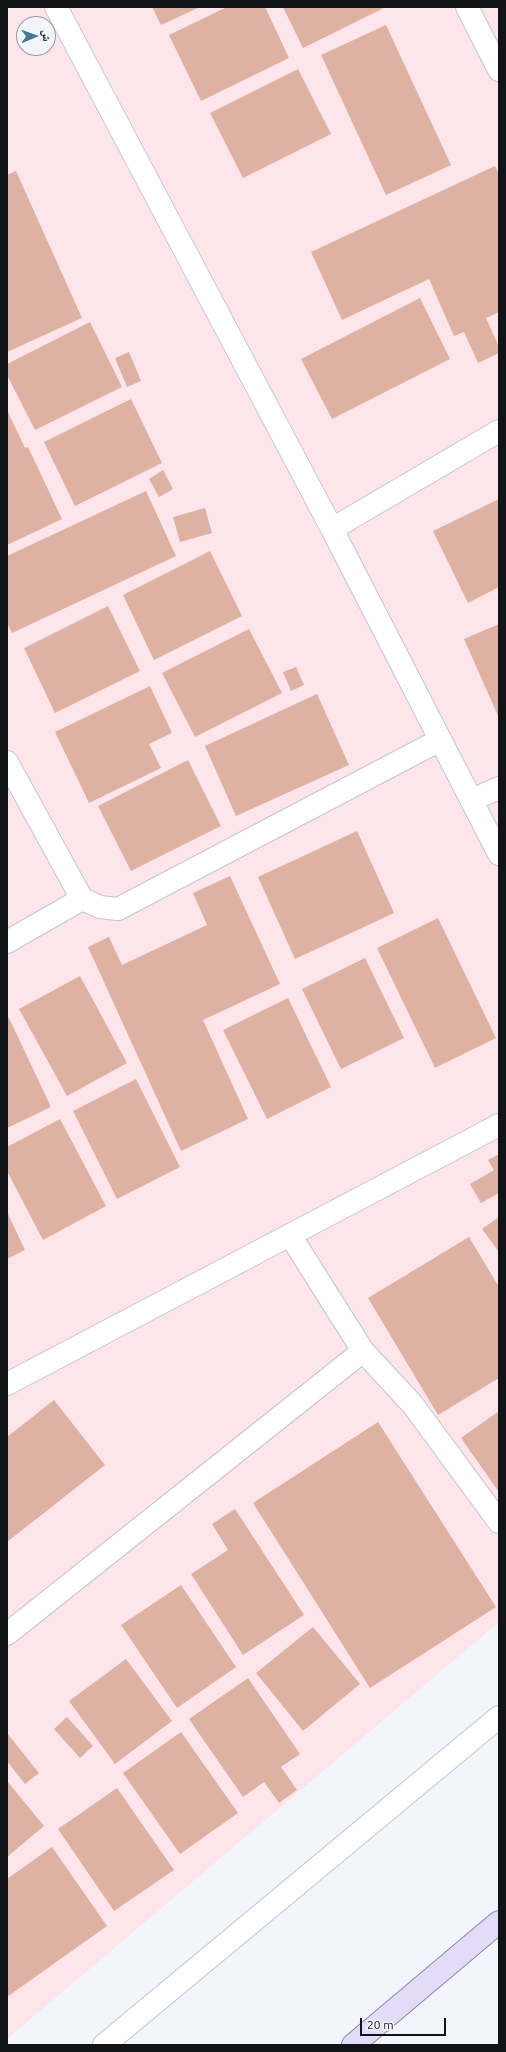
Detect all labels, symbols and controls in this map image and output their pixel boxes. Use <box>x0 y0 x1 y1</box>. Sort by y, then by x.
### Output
north arrow <box>16 16 56 56</box>
text: ش <box>41 30 53 42</box>
scale bar <box>362 2010 448 2036</box>
text: 20 m <box>367 2018 394 2031</box>

